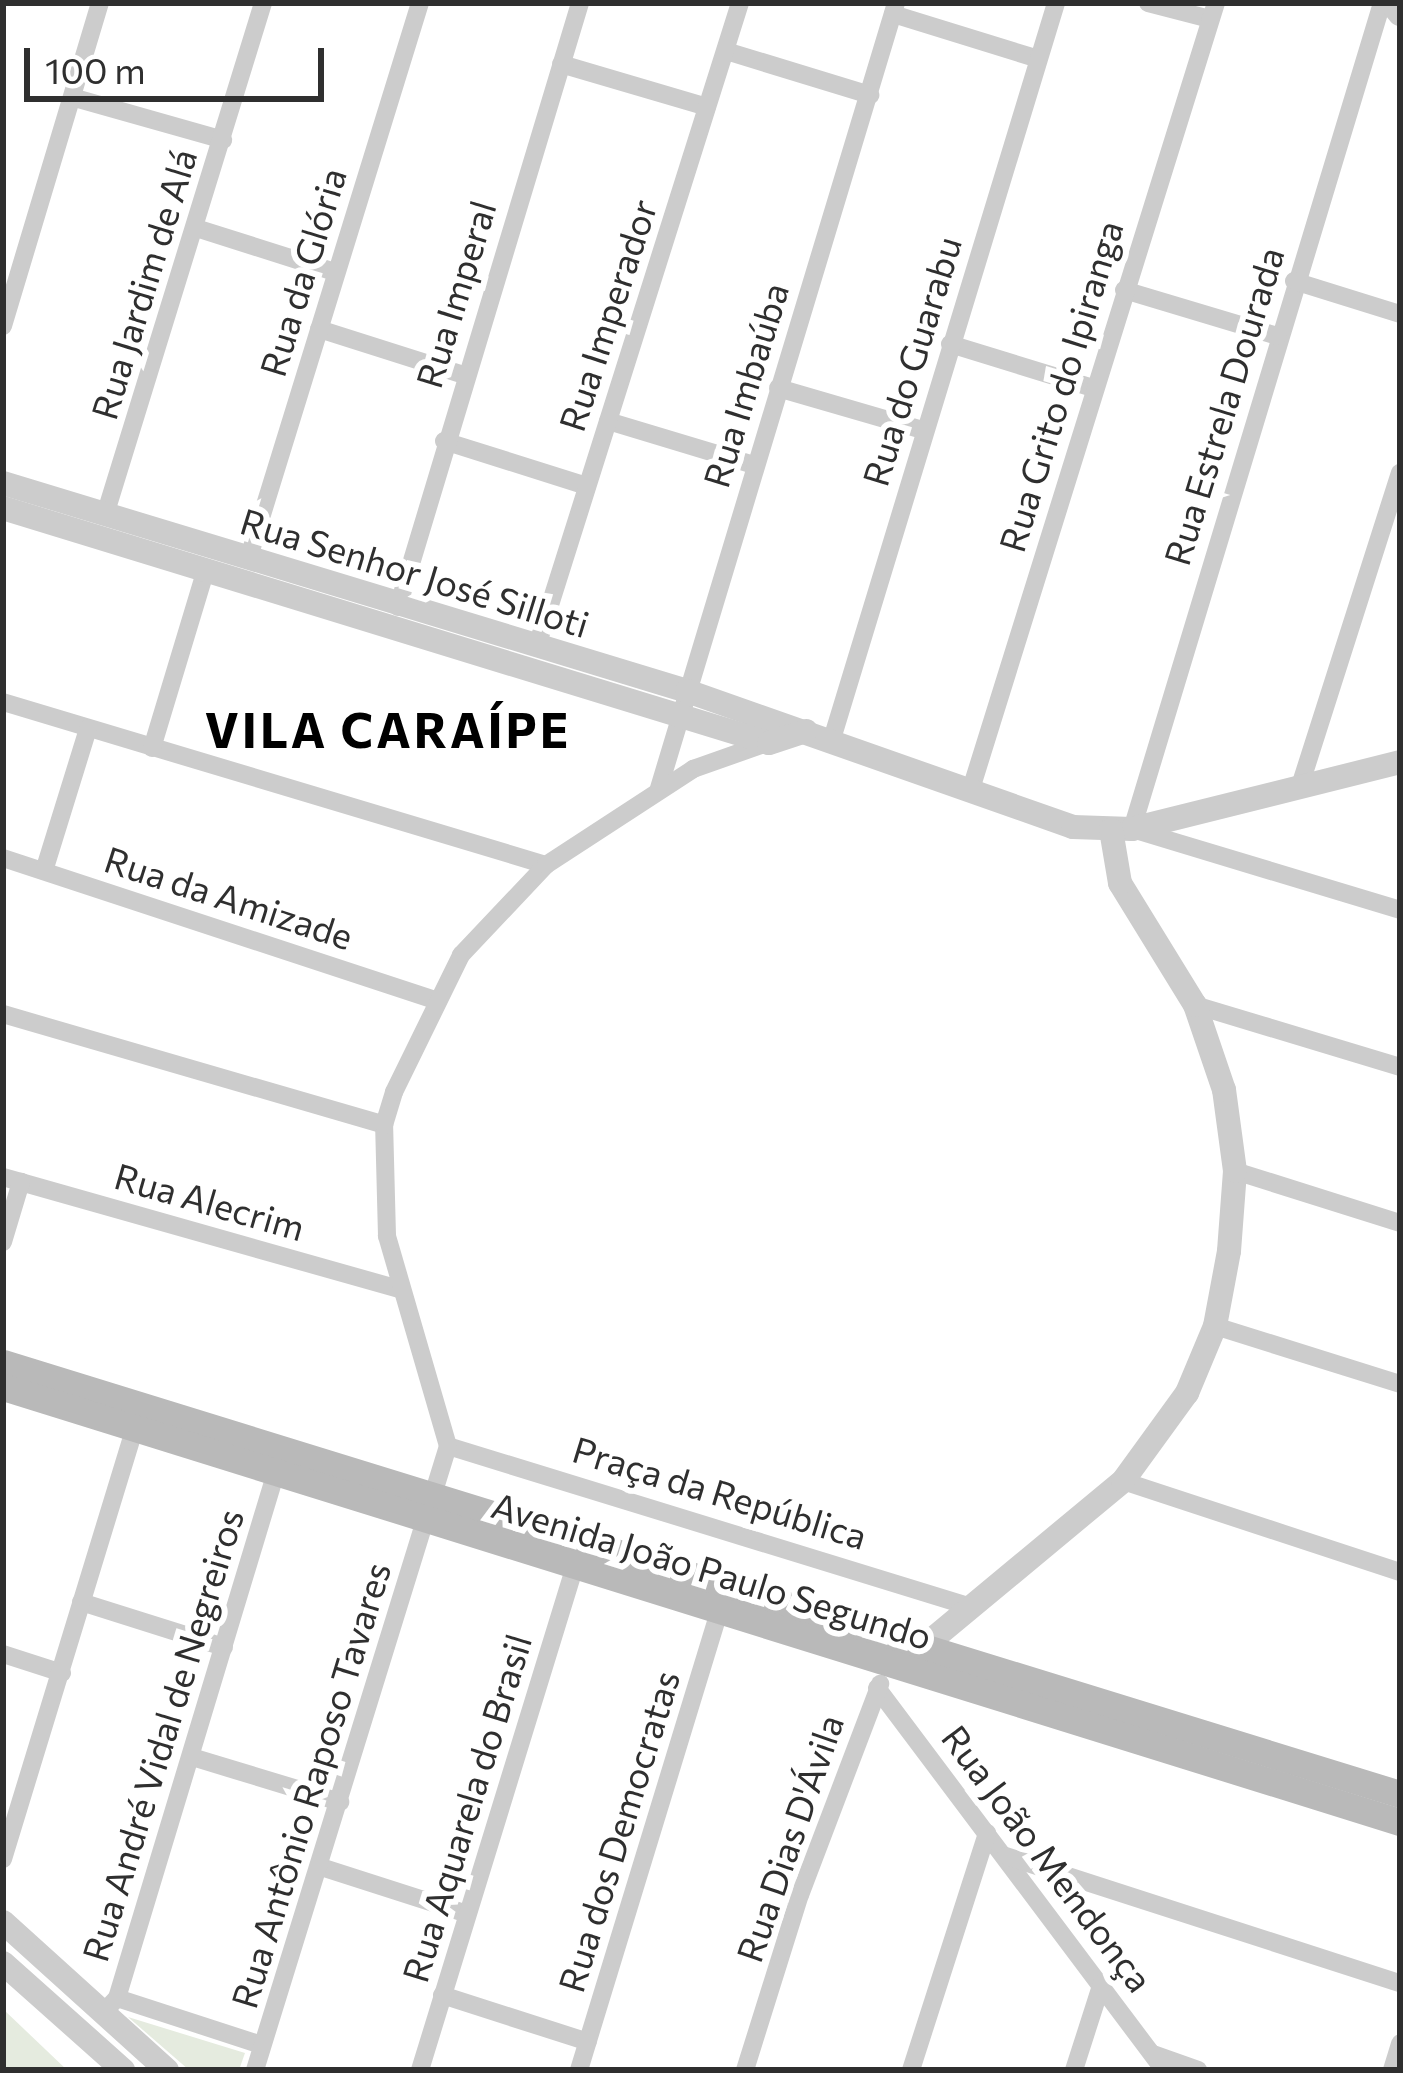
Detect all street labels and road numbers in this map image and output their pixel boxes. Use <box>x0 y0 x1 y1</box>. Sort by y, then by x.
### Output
street label: Rua Jardim de Alá <box>81 144 205 424</box>
street label: Rua da Glória <box>250 163 354 381</box>
street label: Rua Imperador <box>549 194 665 436</box>
street label: Rua Imperal <box>406 195 504 393</box>
street label: Rua Grito do Ipiranga <box>989 215 1131 557</box>
street label: Rua do Guarabu <box>853 231 969 491</box>
street label: Rua Estrela Dourada <box>1154 242 1292 570</box>
street label: Rua Imbaúba <box>693 278 797 492</box>
street label: Rua Senhor José Silloti <box>236 498 594 646</box>
street label: Rua da Amizade <box>100 837 358 957</box>
street label: Rua Alecrim <box>110 1153 310 1249</box>
street label: Praça da República <box>568 1427 872 1557</box>
street label: Avenida João Paulo Segundo <box>487 1482 937 1658</box>
street label: Rua André Vidal de Negreiros <box>73 1504 251 1966</box>
street label: Rua Antônio Raposo Tavares <box>222 1557 398 2013</box>
street label: Rua Aquarela do Brasil <box>393 1629 539 1987</box>
street label: Rua dos Democratas <box>549 1665 687 1997</box>
street label: Rua Dias D'Ávila <box>726 1709 852 1967</box>
street label: Rua João Mendonça <box>934 1716 1162 2000</box>

